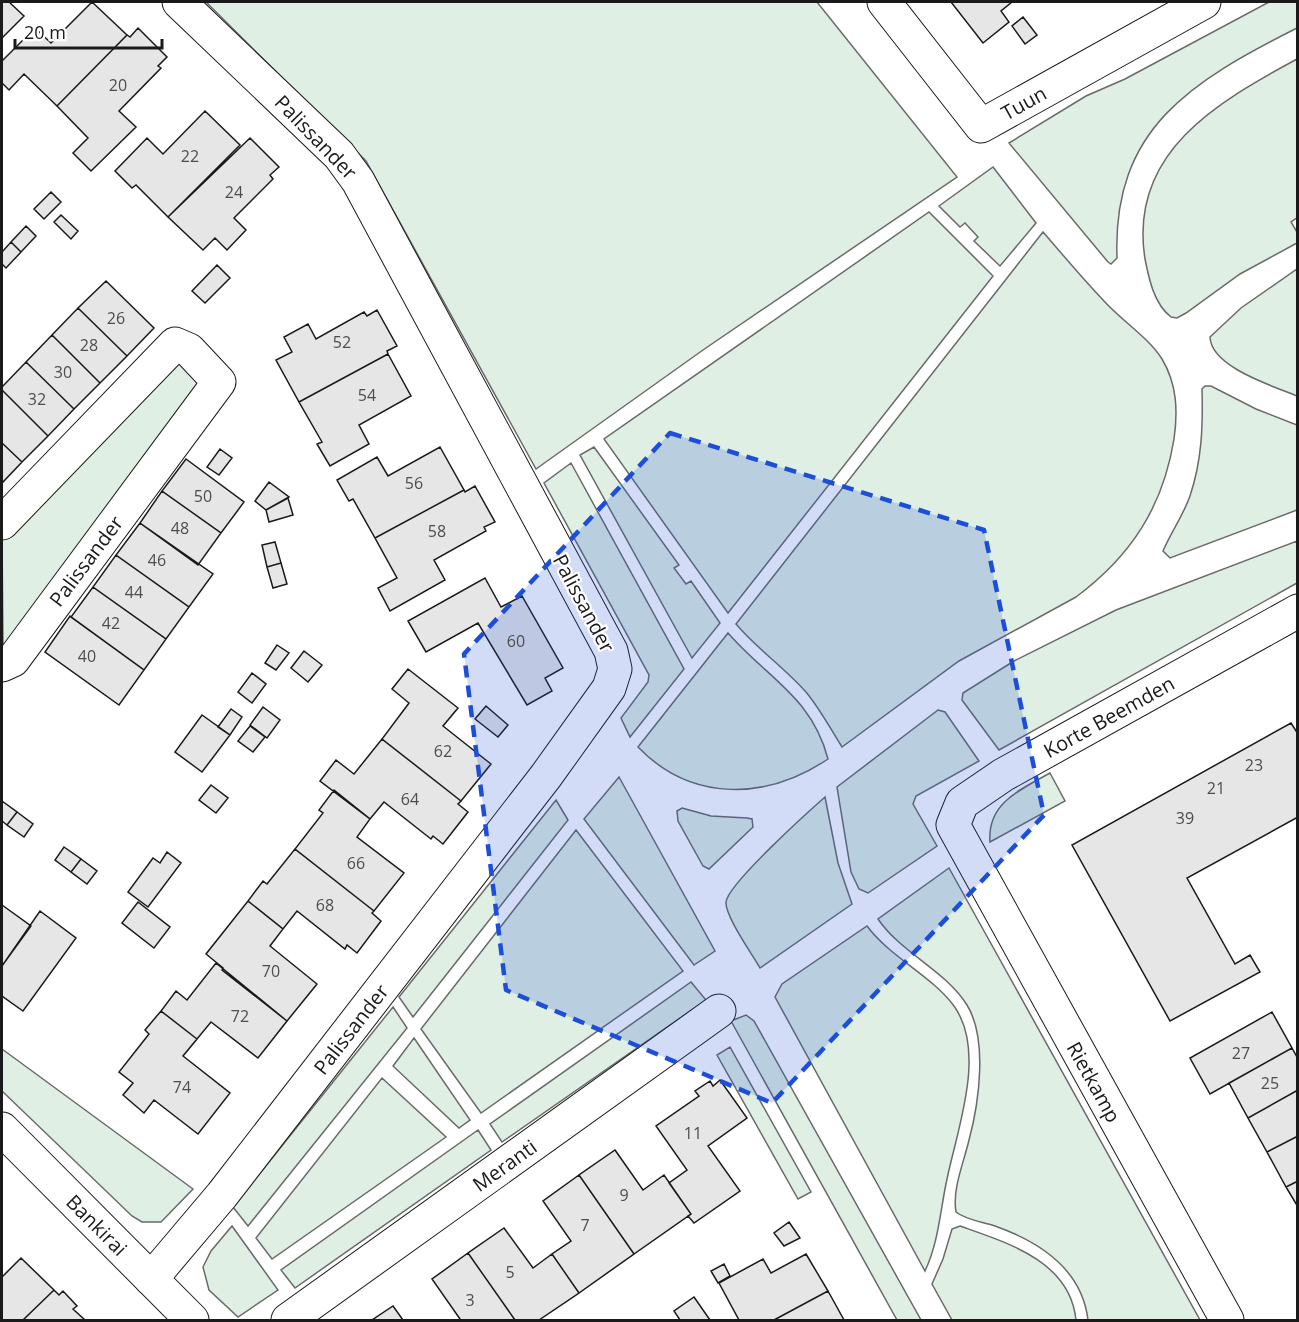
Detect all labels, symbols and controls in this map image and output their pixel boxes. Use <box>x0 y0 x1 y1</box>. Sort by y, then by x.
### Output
scale bar <box>15 12 162 50</box>
text: 20 m <box>24 20 66 44</box>
house number: 20 <box>109 74 127 96</box>
street label: Tuun <box>996 79 1051 126</box>
street label: Palissander <box>269 89 363 185</box>
house number: 22 <box>181 145 199 167</box>
house number: 24 <box>225 181 243 203</box>
house number: 26 <box>107 307 125 329</box>
house number: 52 <box>333 331 351 353</box>
house number: 28 <box>80 334 98 356</box>
house number: 30 <box>54 361 72 383</box>
house number: 54 <box>358 384 376 406</box>
house number: 32 <box>28 388 46 410</box>
house number: 56 <box>405 472 423 494</box>
house number: 50 <box>194 485 212 507</box>
street label: Palissander <box>43 510 129 612</box>
house number: 48 <box>171 517 189 539</box>
house number: 58 <box>428 520 446 542</box>
house number: 46 <box>148 549 166 571</box>
street label: Palissander <box>547 549 621 657</box>
house number: 44 <box>125 581 143 603</box>
house number: 42 <box>102 612 120 634</box>
house number: 60 <box>507 630 525 652</box>
house number: 40 <box>78 645 96 667</box>
street label: Korte Beemden <box>1038 669 1179 763</box>
house number: 62 <box>434 740 452 762</box>
house number: 23 <box>1245 754 1263 776</box>
house number: 21 <box>1207 777 1225 799</box>
house number: 64 <box>401 788 419 810</box>
house number: 39 <box>1176 807 1194 829</box>
house number: 66 <box>347 852 365 874</box>
house number: 68 <box>316 894 334 916</box>
house number: 70 <box>262 960 280 982</box>
street label: Palissander <box>307 978 394 1080</box>
house number: 72 <box>231 1005 249 1027</box>
street label: Rietkamp <box>1061 1037 1127 1127</box>
house number: 27 <box>1232 1042 1250 1064</box>
house number: 25 <box>1261 1072 1279 1094</box>
house number: 74 <box>173 1076 191 1098</box>
house number: 11 <box>684 1122 702 1144</box>
street label: Meranti <box>467 1133 542 1197</box>
house number: 9 <box>619 1184 629 1206</box>
street label: Bankirai <box>61 1188 134 1261</box>
house number: 7 <box>580 1214 590 1236</box>
house number: 5 <box>505 1261 515 1283</box>
house number: 3 <box>465 1289 475 1311</box>

